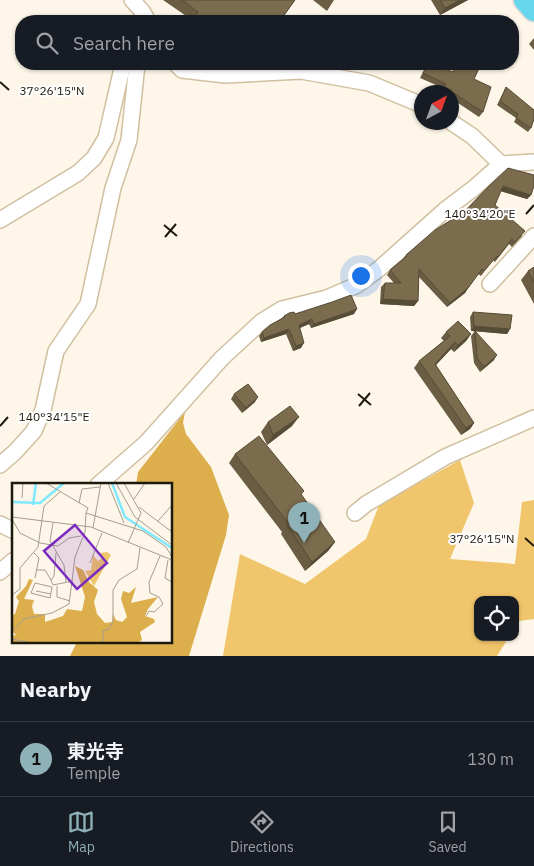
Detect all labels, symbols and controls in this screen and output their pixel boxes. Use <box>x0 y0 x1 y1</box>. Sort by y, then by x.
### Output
search box <box>15 15 519 70</box>
icon: search <box>33 29 61 57</box>
text: Search here <box>73 31 175 55</box>
text: 37°26'15"N <box>19 83 85 98</box>
north arrow <box>414 85 459 130</box>
text: 140°34'20"E <box>445 206 515 221</box>
your location <box>348 263 374 289</box>
text: 140°34'15"E <box>19 409 89 424</box>
inset map <box>12 483 172 644</box>
pin: 1 <box>288 502 320 543</box>
text: 37°26'15"N <box>449 531 515 546</box>
map controls <box>474 596 519 641</box>
button: locate <box>474 596 519 641</box>
text: Nearby <box>20 675 91 703</box>
text: 東光寺 <box>67 739 124 763</box>
text: 1 <box>31 749 41 769</box>
text: 130 m <box>467 749 514 769</box>
text: Temple <box>67 763 120 783</box>
tab: Map <box>67 808 95 856</box>
tab: Directions <box>230 808 294 856</box>
tab: Saved <box>429 808 467 856</box>

